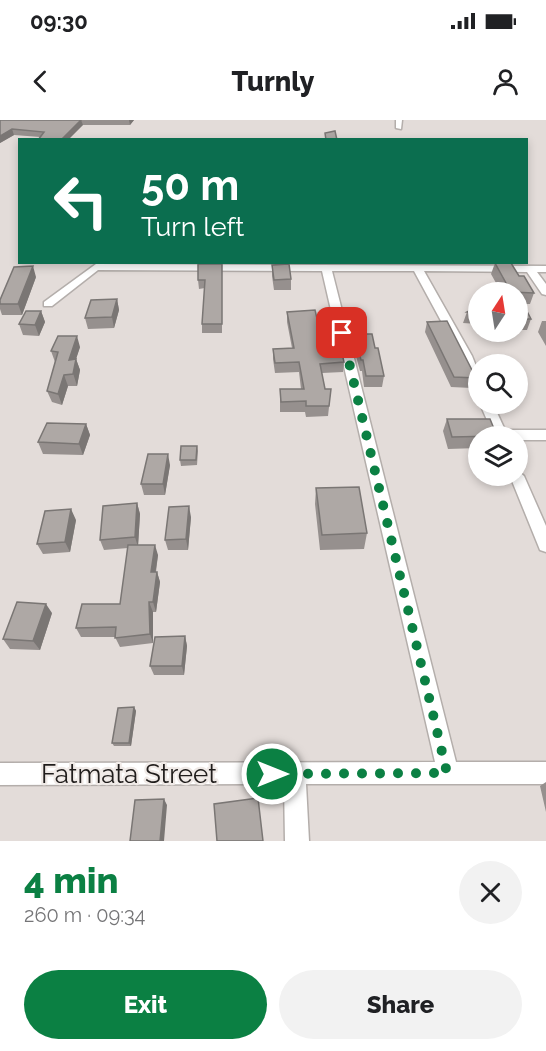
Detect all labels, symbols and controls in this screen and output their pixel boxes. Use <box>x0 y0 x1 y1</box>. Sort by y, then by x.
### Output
text: 09:30 <box>30 8 88 34</box>
icon: back <box>24 65 57 98</box>
icon: person <box>489 65 522 98</box>
text: Turnly <box>232 66 314 97</box>
text: 50 m <box>141 161 239 210</box>
icon: left <box>42 162 120 240</box>
text: Turn left <box>141 211 244 242</box>
north arrow <box>468 282 528 342</box>
map controls <box>468 282 528 486</box>
pin <box>316 307 367 358</box>
icon: arrive <box>325 316 358 349</box>
button: search <box>468 354 528 414</box>
button: layers <box>468 426 528 486</box>
position arrow <box>240 742 304 806</box>
street label: Fatmata Street <box>41 759 217 789</box>
text: 4 min <box>24 859 119 901</box>
button: close <box>459 861 522 924</box>
text: 260 m · 09:34 <box>24 903 146 927</box>
button: Exit <box>24 970 267 1039</box>
button: Share <box>279 970 522 1039</box>

